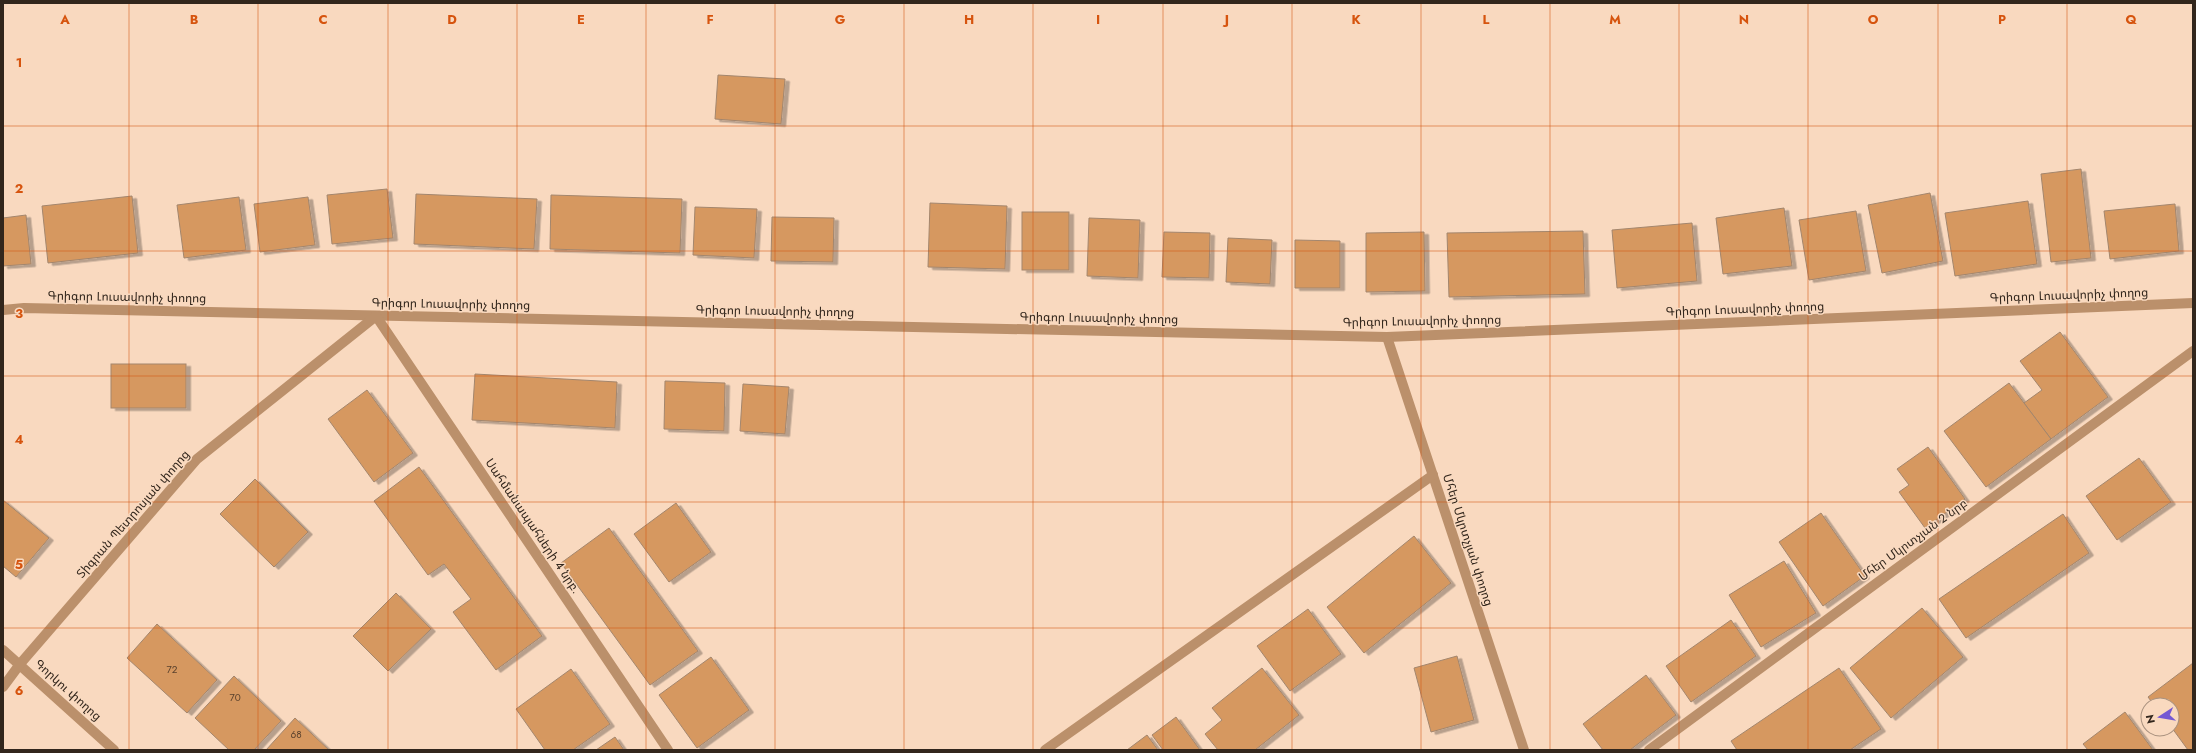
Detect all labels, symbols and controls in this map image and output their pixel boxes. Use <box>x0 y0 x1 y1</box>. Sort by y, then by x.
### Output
text: A <box>59 10 70 29</box>
text: B <box>190 10 199 29</box>
text: C <box>318 10 328 29</box>
text: D <box>447 10 457 29</box>
text: E <box>577 10 585 29</box>
text: F <box>706 10 714 29</box>
text: G <box>835 10 846 29</box>
text: H <box>964 10 974 29</box>
text: I <box>1096 10 1100 29</box>
text: J <box>1222 10 1229 29</box>
text: K <box>1351 10 1361 29</box>
text: L <box>1483 10 1490 29</box>
text: M <box>1609 10 1621 29</box>
text: N <box>1739 10 1749 29</box>
text: O <box>1868 10 1879 29</box>
text: P <box>1998 10 2006 29</box>
text: Q <box>2125 10 2137 29</box>
text: 1 <box>16 53 22 72</box>
text: 2 <box>15 179 23 198</box>
street label: Գրիգոր Լուսավորիչ փողոց <box>1989 283 2149 307</box>
street label: Գրիգոր Լուսավորիչ փողոց <box>48 287 206 307</box>
street label: Գրիգոր Լուսավորիչ փողոց <box>372 294 530 314</box>
street label: Գրիգոր Լուսավորիչ փողոց <box>1665 297 1825 321</box>
street label: Գրիգոր Լուսավորիչ փողոց <box>696 301 854 321</box>
text: 3 <box>15 304 23 323</box>
street label: Գրիգոր Լուսավորիչ փողոց <box>1020 308 1178 328</box>
street label: Գրիգոր Լուսավորիչ փողոց <box>1343 311 1501 331</box>
text: 4 <box>14 430 24 449</box>
street label: Տիգրան Պետրոսյան փողոց <box>72 446 194 582</box>
street label: Սահմանապահների 4 նրբ. <box>481 455 585 597</box>
street label: Մհեր Մկրտչյան փողոց <box>1438 472 1498 608</box>
street label: Մհեր Մկրտչյան 2 նրբ <box>1855 494 1971 586</box>
text: 5 <box>15 555 23 574</box>
street label: Գորկու փողոց <box>31 655 105 725</box>
house number: 72 <box>167 662 178 677</box>
text: 6 <box>15 681 24 700</box>
house number: 70 <box>229 690 241 705</box>
north arrow <box>2140 697 2180 737</box>
text: N <box>2141 713 2159 725</box>
house number: 68 <box>290 727 302 742</box>

